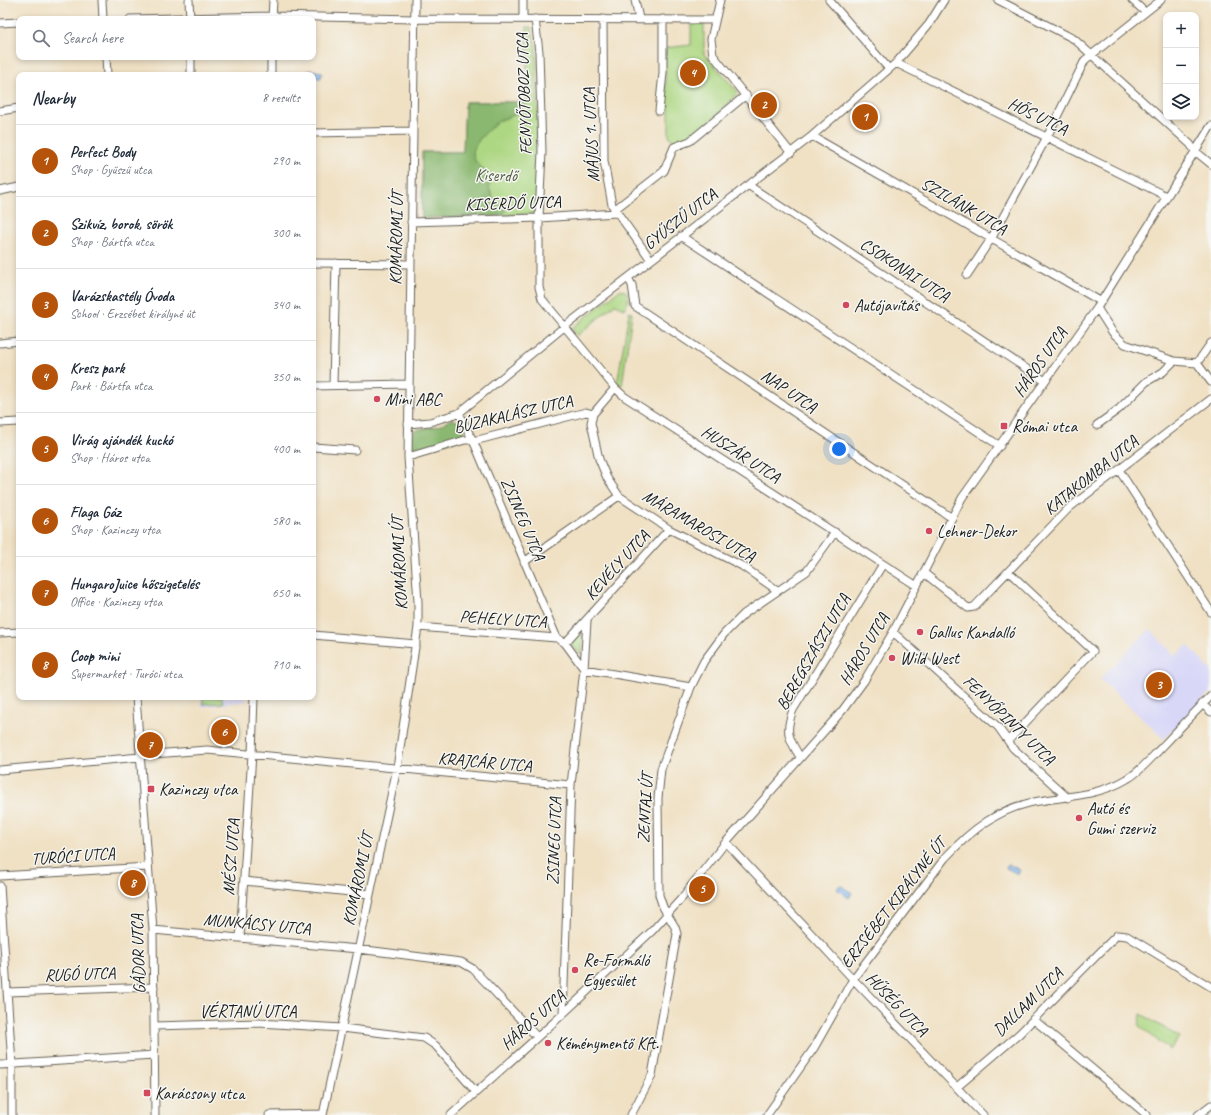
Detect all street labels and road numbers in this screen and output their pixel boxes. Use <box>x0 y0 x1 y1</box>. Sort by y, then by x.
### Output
street label: FENYŐTOBOZ UTCA <box>511 31 537 155</box>
street label: MÁJUS 1. UTCA <box>577 87 604 183</box>
street label: HŐS UTCA <box>1005 93 1072 140</box>
street label: SZILÁNK UTCA <box>917 172 1012 239</box>
street label: GYŰSZŰ UTCA <box>639 183 721 254</box>
street label: KOMÁROMI ÚT <box>384 188 407 285</box>
street label: KISERDŐ UTCA <box>465 191 562 215</box>
street label: CSOKONAI UTCA <box>856 233 954 307</box>
street label: HÁROS UTCA <box>1008 322 1072 401</box>
street label: NAP UTCA <box>757 365 821 418</box>
street label: BÚZAKALÁSZ UTCA <box>451 389 575 438</box>
street label: HUSZÁR UTCA <box>698 420 785 488</box>
street label: KATAKOMBA UTCA <box>1040 430 1143 519</box>
street label: ZSINEG UTCA <box>496 475 550 565</box>
street label: MÁRAMAROSI UTCA <box>639 484 760 567</box>
street label: KOMÁROMI ÚT <box>385 512 412 611</box>
street label: KEVÉLY UTCA <box>579 525 654 604</box>
street label: BEREGSZÁSZI UTCA <box>770 589 855 714</box>
street label: PEHELY UTCA <box>459 605 549 633</box>
street label: HÁROS UTCA <box>834 608 894 689</box>
street label: FENYŐPINTY UTCA <box>958 671 1060 770</box>
street label: KRAJCÁR UTCA <box>437 746 533 777</box>
street label: ZENTAI ÚT <box>632 769 657 843</box>
street label: ZSINEG UTCA <box>542 795 566 885</box>
street label: MÉSZ UTCA <box>217 818 244 896</box>
street label: KOMÁROMI ÚT <box>337 827 379 927</box>
street label: ERZSÉBET KIRÁLYNÉ ÚT <box>835 830 952 972</box>
street label: TURÓCI UTCA <box>30 842 116 869</box>
street label: MUNKÁCSY UTCA <box>203 908 312 939</box>
street label: GÁDOR UTCA <box>125 913 150 994</box>
street label: RUGÓ UTCA <box>44 961 116 986</box>
street label: DALLAM UTCA <box>989 962 1069 1041</box>
street label: HŰSÉG UTCA <box>861 967 934 1041</box>
street label: HÁROS UTCA <box>496 984 570 1055</box>
street label: VÉRTANÚ UTCA <box>200 1000 297 1022</box>

